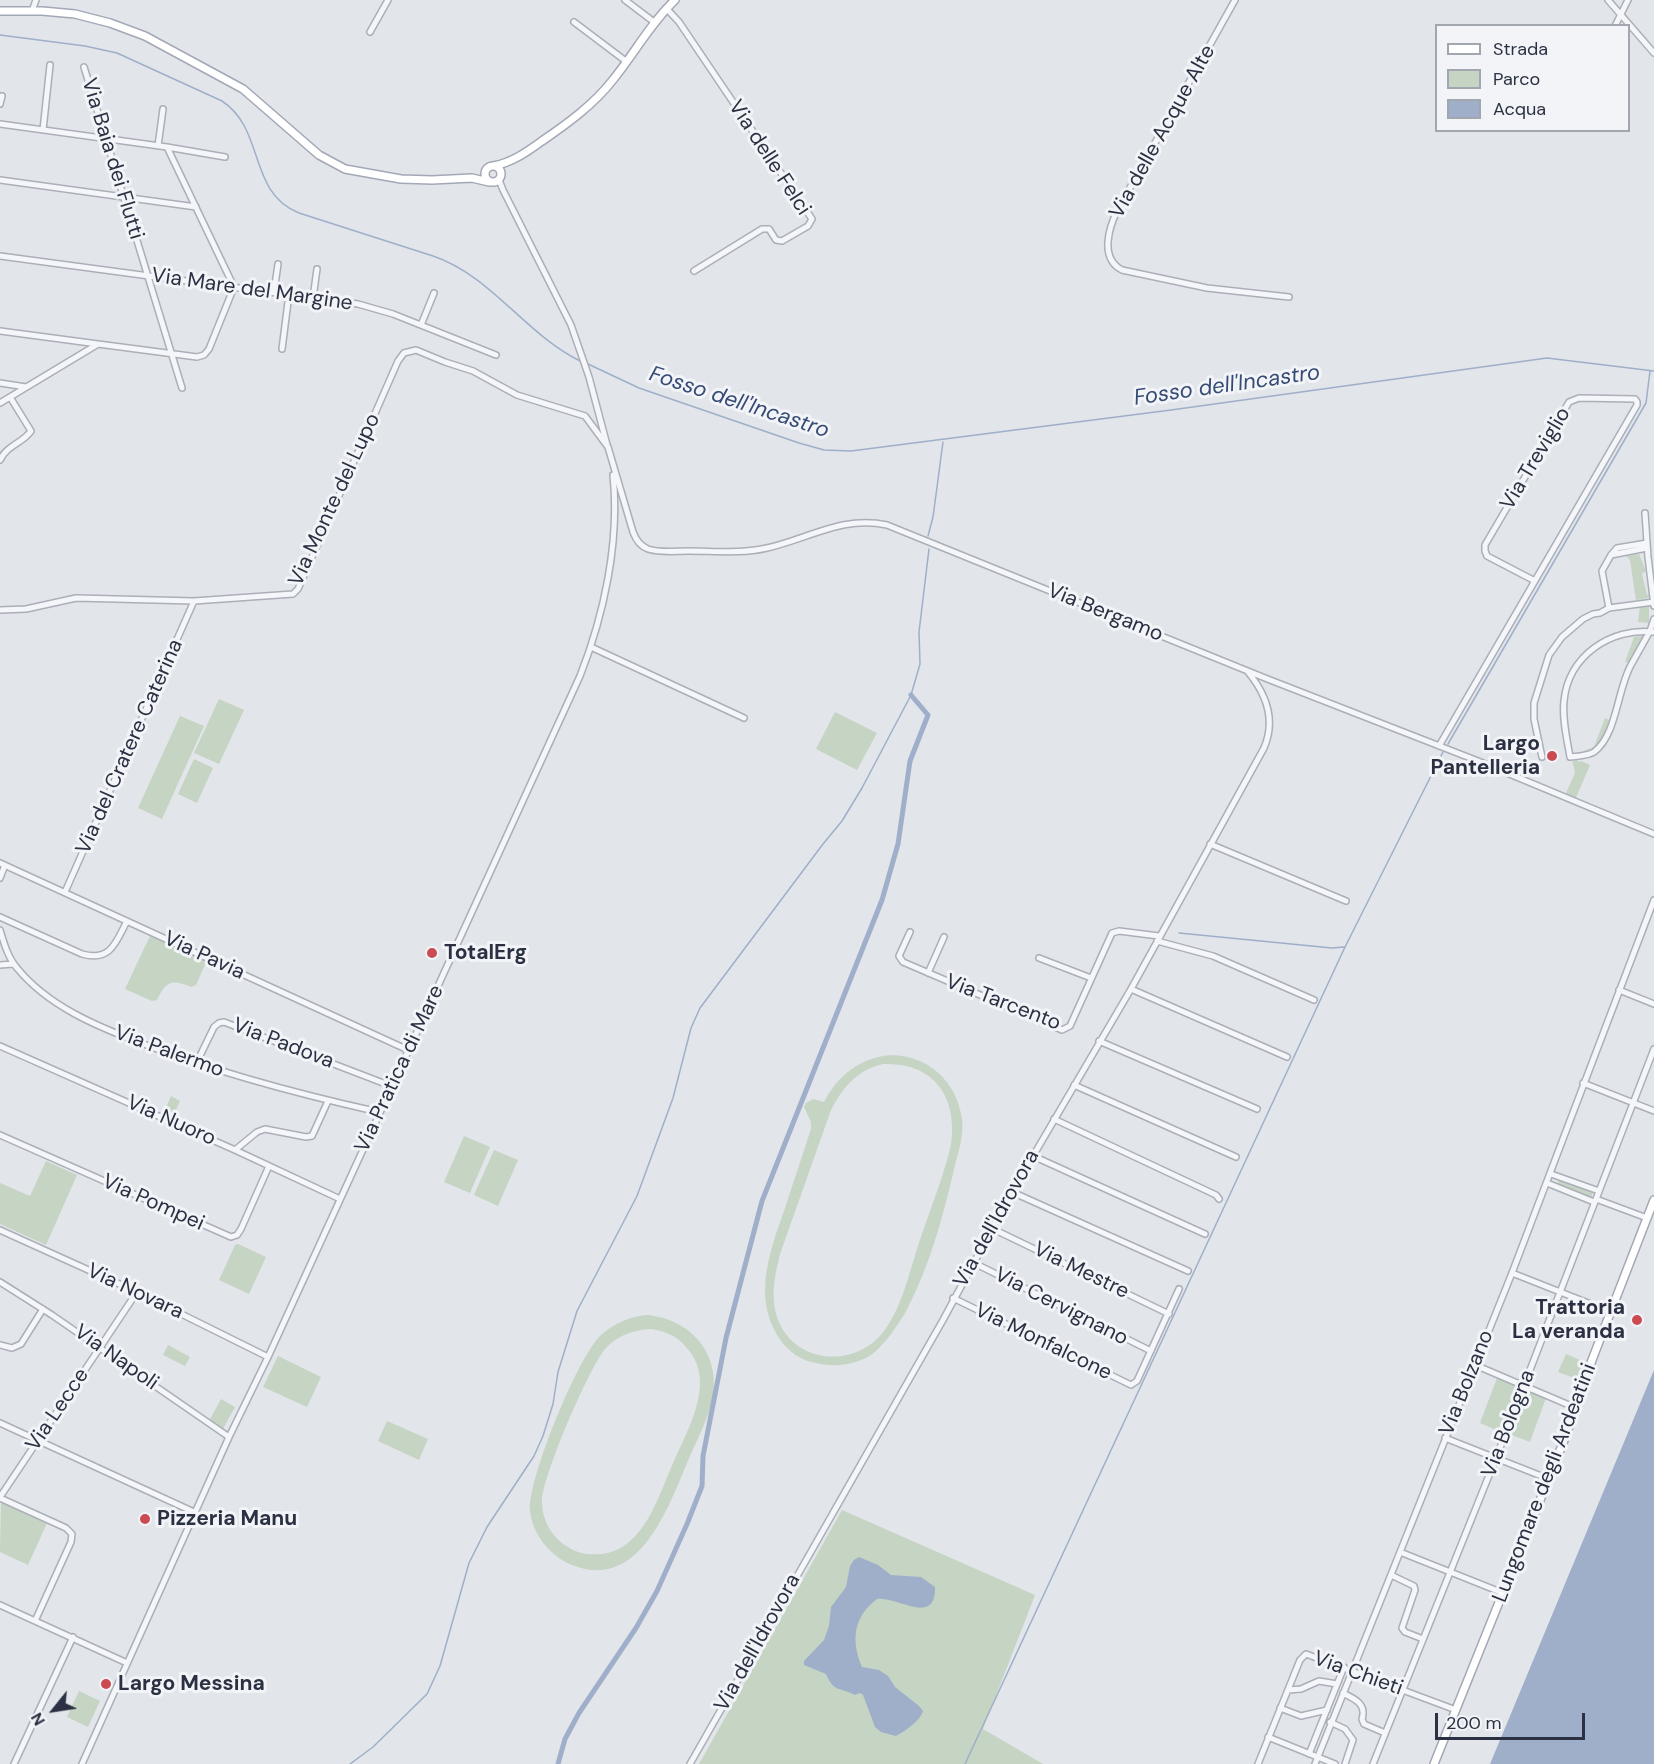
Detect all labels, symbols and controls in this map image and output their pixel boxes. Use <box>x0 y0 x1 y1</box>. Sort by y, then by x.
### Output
legend <box>1435 24 1630 132</box>
text: Strada <box>1493 37 1548 61</box>
street label: Via delle Acque Alte <box>1105 41 1221 223</box>
text: Parco <box>1493 67 1540 91</box>
street label: Via Baia dei Flutti <box>75 75 149 243</box>
street label: Via delle Felci <box>722 96 816 220</box>
text: Acqua <box>1493 97 1546 121</box>
street label: Via Mare del Margine <box>150 263 354 317</box>
water label: Fosso dell'Incastro <box>1132 360 1322 412</box>
water label: Fosso dell'Incastro <box>646 361 832 445</box>
street label: Via Treviglio <box>1495 403 1577 515</box>
street label: Via Monte del Lupo <box>284 410 386 590</box>
street label: Via Bergamo <box>1043 578 1167 648</box>
street label: Via del Cratere Caterina <box>71 636 189 858</box>
place label: Largo Pantelleria <box>1431 731 1540 781</box>
marker: Largo Pantelleria <box>1545 749 1559 763</box>
street label: Via Pavia <box>160 926 248 986</box>
place label: TotalErg <box>444 940 527 966</box>
marker: TotalErg <box>425 946 439 960</box>
street label: Via Tarcento <box>942 969 1064 1037</box>
street label: Via Pratica di Mare <box>350 981 450 1157</box>
street label: Via Padova <box>229 1013 337 1075</box>
street label: Via Palermo <box>111 1021 227 1083</box>
street label: Via Nuoro <box>123 1090 219 1152</box>
street label: Via dell'Idrovora <box>949 1146 1045 1292</box>
street label: Via Pompei <box>98 1169 208 1237</box>
street label: Via Mestre <box>1029 1237 1133 1305</box>
street label: Via Novara <box>83 1259 187 1325</box>
street label: Via Cervignano <box>990 1262 1132 1352</box>
place label: Trattoria La veranda <box>1512 1295 1625 1345</box>
street label: Via Monfalcone <box>970 1298 1116 1386</box>
marker: Trattoria La veranda <box>1630 1313 1644 1327</box>
street label: Via Napoli <box>69 1320 163 1396</box>
street label: Via Bolzano <box>1434 1327 1500 1439</box>
street label: Lungomare degli Ardeatini <box>1488 1360 1602 1606</box>
street label: Via Lecce <box>21 1364 95 1456</box>
street label: Via Bologna <box>1477 1367 1541 1481</box>
place label: Pizzeria Manu <box>157 1506 297 1532</box>
marker: Pizzeria Manu <box>138 1512 152 1526</box>
street label: Via dell'Idrovora <box>710 1570 806 1716</box>
street label: Via Chieti <box>1310 1646 1406 1702</box>
place label: Largo Messina <box>118 1671 265 1697</box>
marker: Largo Messina <box>99 1677 113 1691</box>
north arrow <box>24 1680 84 1740</box>
scale bar <box>1438 1701 1588 1739</box>
text: N <box>26 1709 50 1730</box>
text: 200 m <box>1446 1711 1502 1735</box>

